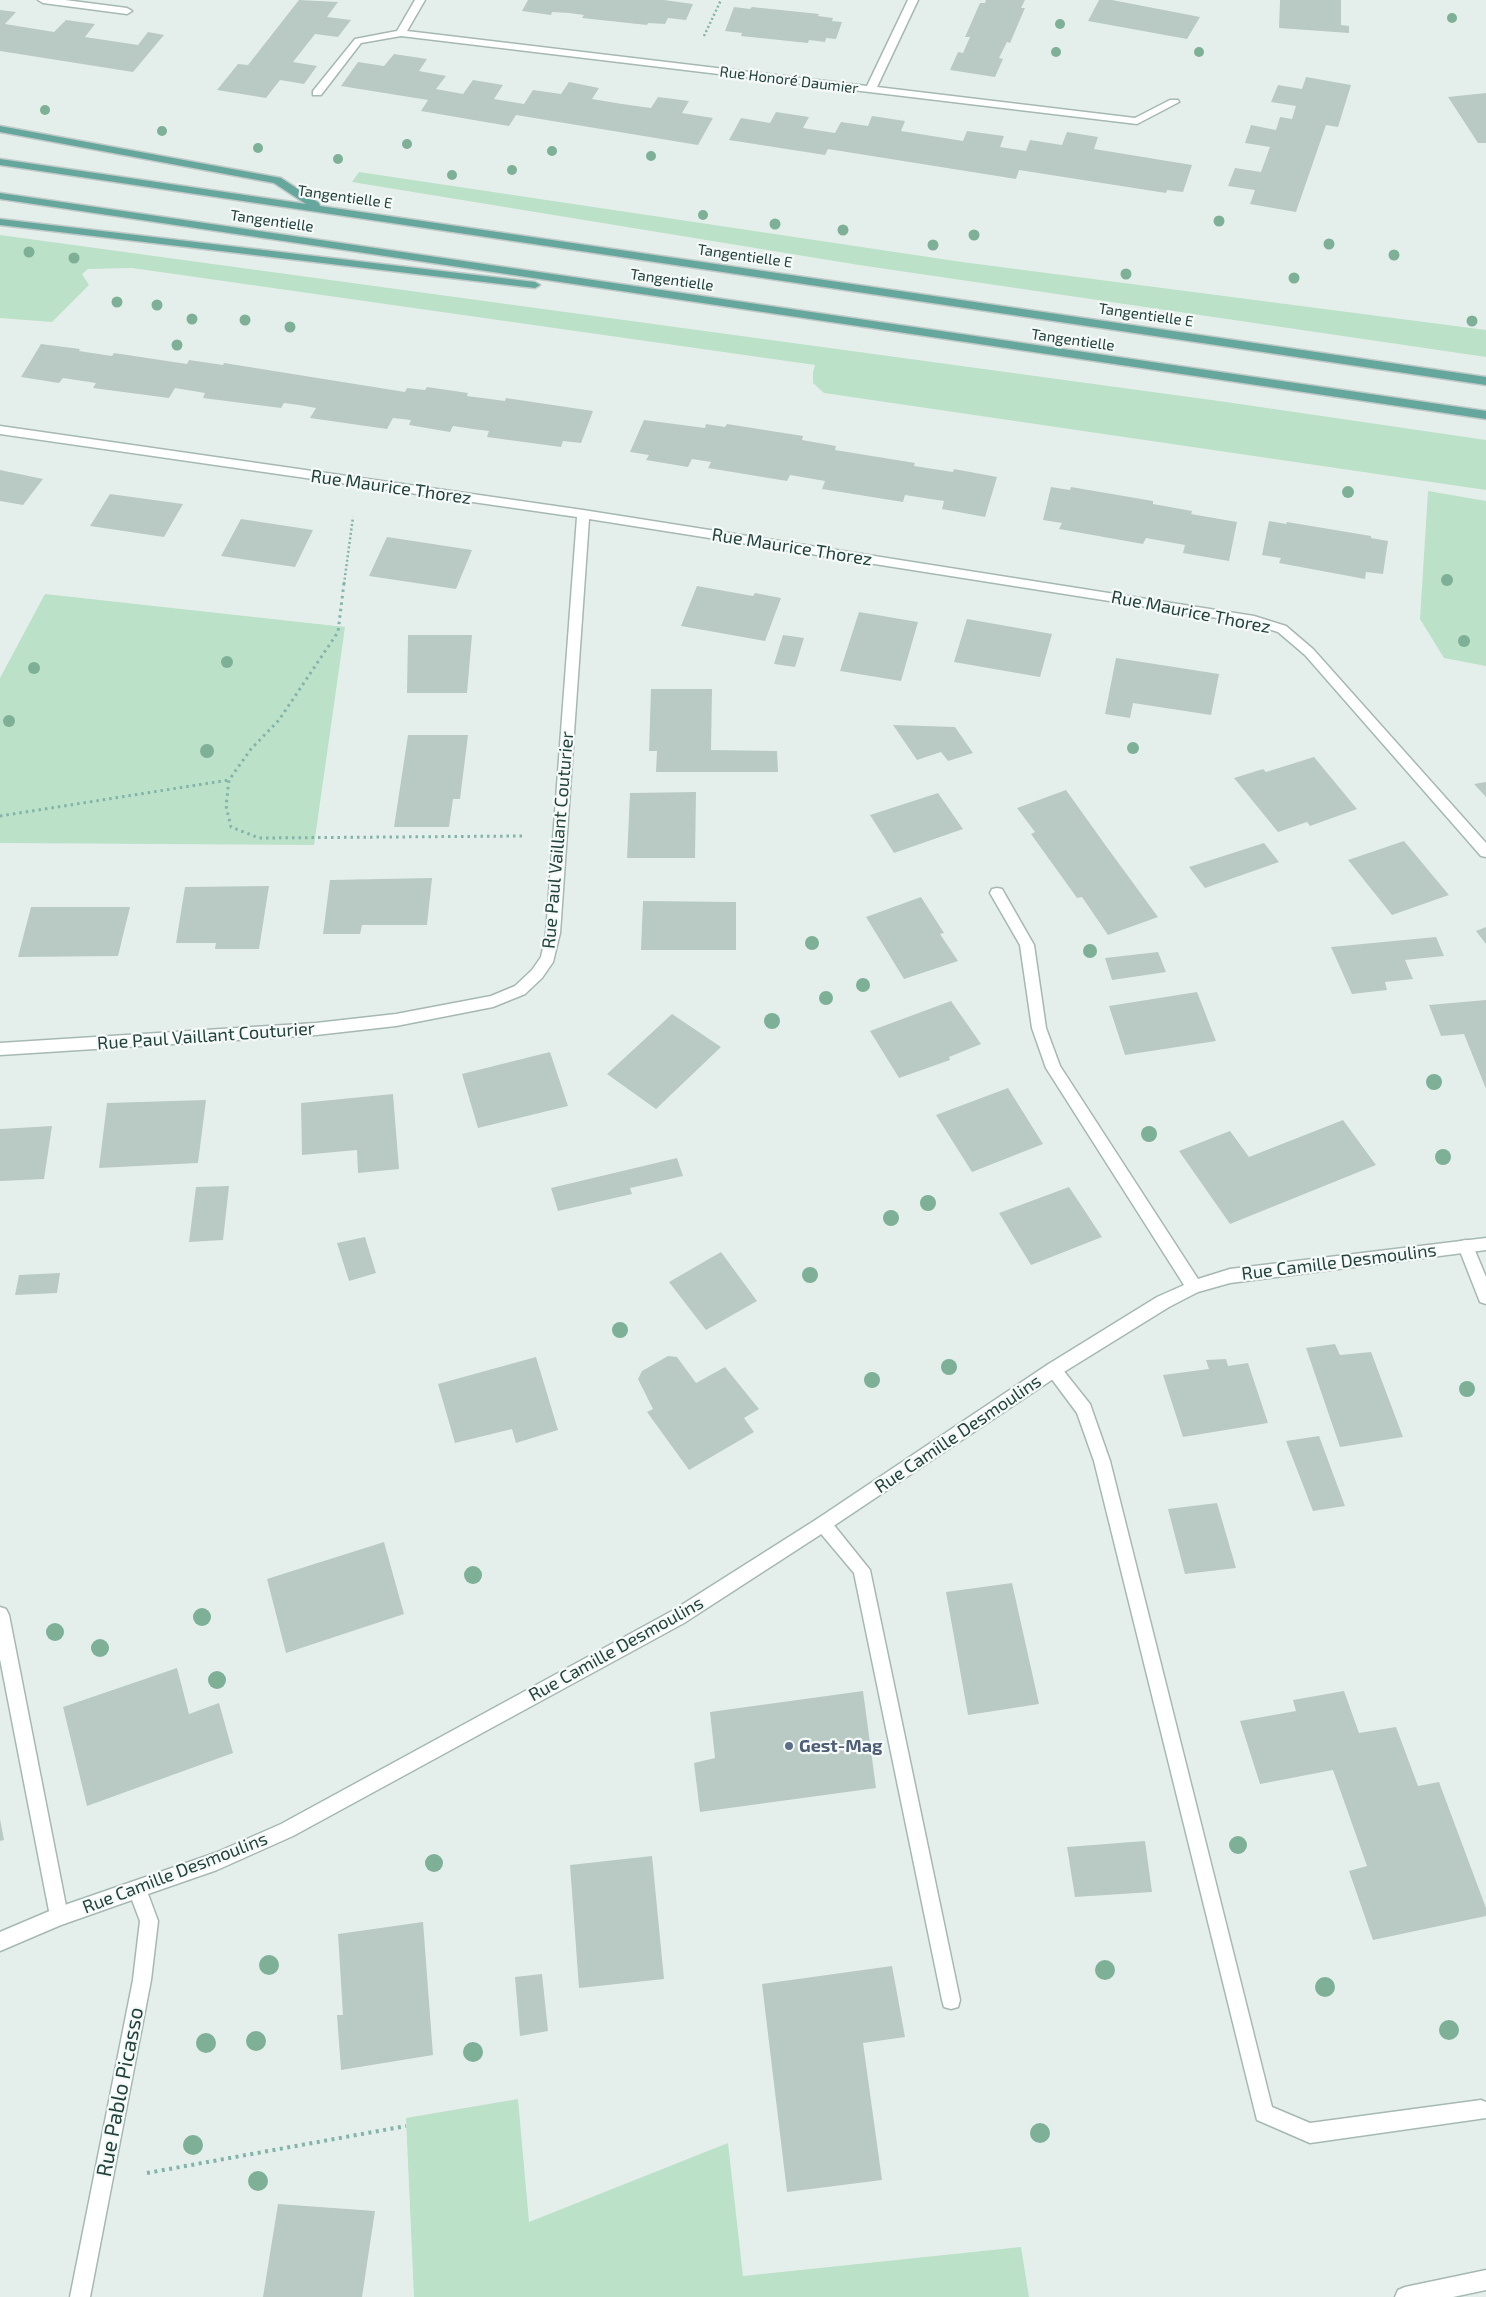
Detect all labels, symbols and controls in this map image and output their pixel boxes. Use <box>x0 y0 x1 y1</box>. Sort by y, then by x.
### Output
street label: Rue Honoré Daumier <box>718 63 860 97</box>
street label: Tangentielle E <box>296 181 394 213</box>
street label: Tangentielle <box>229 206 315 236</box>
street label: Tangentielle E <box>696 240 794 272</box>
street label: Tangentielle <box>629 265 715 295</box>
street label: Tangentielle E <box>1097 299 1195 331</box>
street label: Tangentielle <box>1030 325 1116 355</box>
street label: Rue Maurice Thorez <box>309 465 473 509</box>
street label: Rue Maurice Thorez <box>710 524 874 570</box>
street label: Rue Maurice Thorez <box>1109 586 1273 638</box>
street label: Rue Paul Vaillant Couturier <box>538 730 578 950</box>
street label: Rue Paul Vaillant Couturier <box>96 1018 316 1054</box>
street label: Rue Camille Desmoulins <box>1240 1239 1438 1285</box>
street label: Rue Camille Desmoulins <box>871 1370 1045 1498</box>
street label: Rue Camille Desmoulins <box>525 1592 707 1706</box>
place label: Gest-Mag <box>799 1735 882 1757</box>
marker: Gest-Mag <box>783 1740 795 1752</box>
street label: Rue Camille Desmoulins <box>80 1828 270 1918</box>
street label: Rue Pablo Picasso <box>91 2005 149 2179</box>

